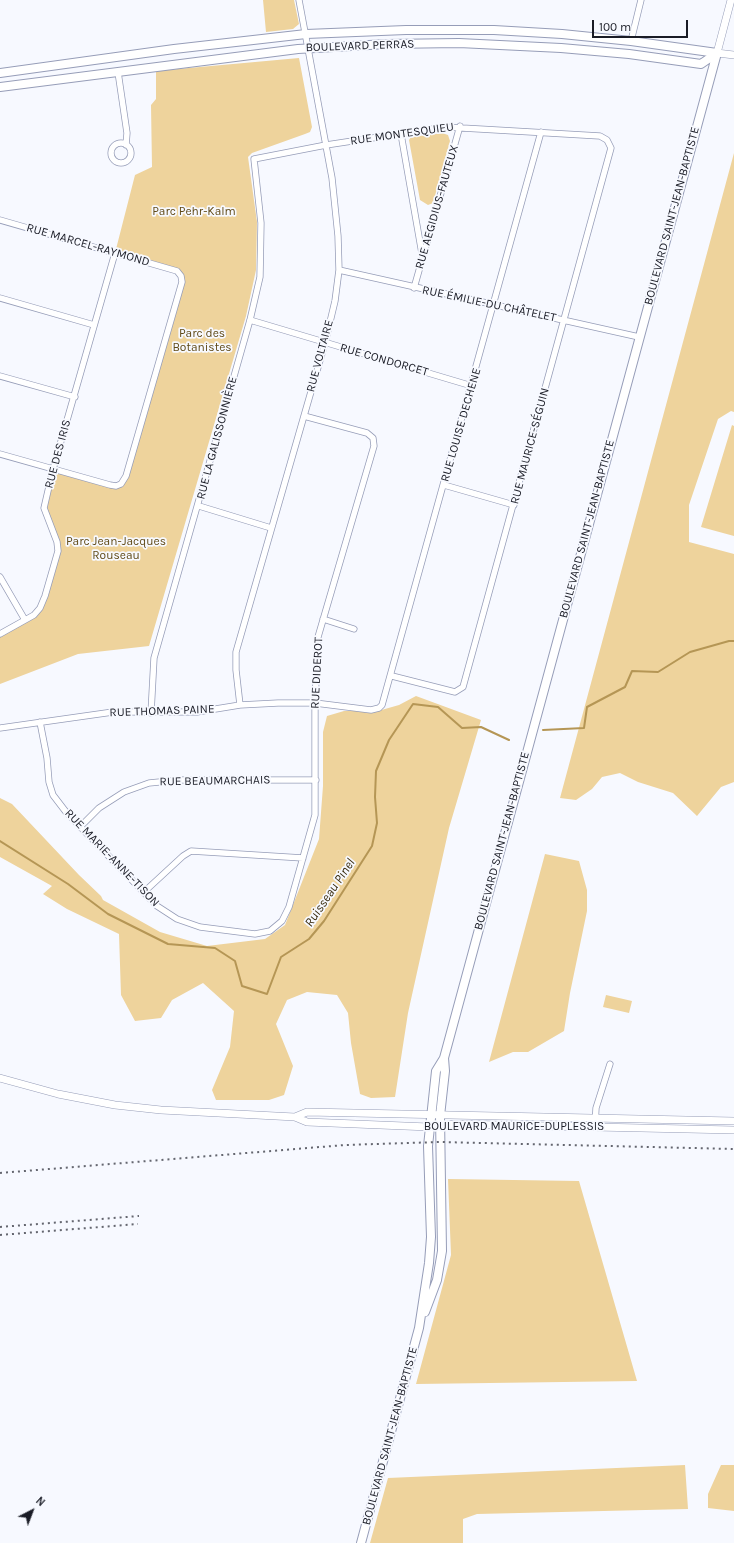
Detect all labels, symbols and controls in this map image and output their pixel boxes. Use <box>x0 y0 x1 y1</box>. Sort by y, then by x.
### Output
scale bar <box>594 12 690 38</box>
text: 100 m <box>599 20 631 34</box>
street label: BOULEVARD PERRAS <box>305 37 415 55</box>
street label: RUE MONTESQUIEU <box>349 120 455 148</box>
street label: BOULEVARD SAINT-JEAN-BAPTISTE <box>641 125 703 307</box>
street label: RUE AEGIDIUS-FAUTEUX <box>412 143 462 271</box>
park label: Parc Pehr-Kalm <box>152 205 236 219</box>
street label: RUE MARCEL-RAYMOND <box>25 220 151 270</box>
street label: RUE ÉMILIE-DU CHÂTELET <box>421 283 557 325</box>
street label: RUE VOLTAIRE <box>303 318 337 394</box>
park label: Parc des Botanistes <box>172 327 232 355</box>
street label: RUE CONDORCET <box>338 341 430 379</box>
street label: RUE LOUISE DECHENE <box>438 366 484 484</box>
street label: RUE LA GALISSONNIÈRE <box>194 375 240 501</box>
street label: RUE MAURICE-SÉGUIN <box>508 386 552 506</box>
street label: RUE DES IRIS <box>42 418 74 490</box>
street label: BOULEVARD SAINT-JEAN-BAPTISTE <box>556 438 618 620</box>
park label: Parc Jean-Jacques Rouseau <box>66 535 166 563</box>
street label: RUE DIDEROT <box>308 637 326 709</box>
street label: RUE THOMAS PAINE <box>109 702 215 720</box>
street label: BOULEVARD SAINT-JEAN-BAPTISTE <box>471 750 533 932</box>
street label: RUE BEAUMARCHAIS <box>159 773 271 789</box>
street label: RUE MARIE-ANNE-TISON <box>62 806 162 910</box>
water label: Ruisseau Pinel <box>301 856 359 930</box>
street label: BOULEVARD MAURICE-DUPLESSIS <box>424 1120 604 1134</box>
street label: BOULEVARD SAINT-JEAN-BAPTISTE <box>359 1345 421 1527</box>
north arrow <box>12 1491 52 1531</box>
text: N <box>33 1494 48 1509</box>

